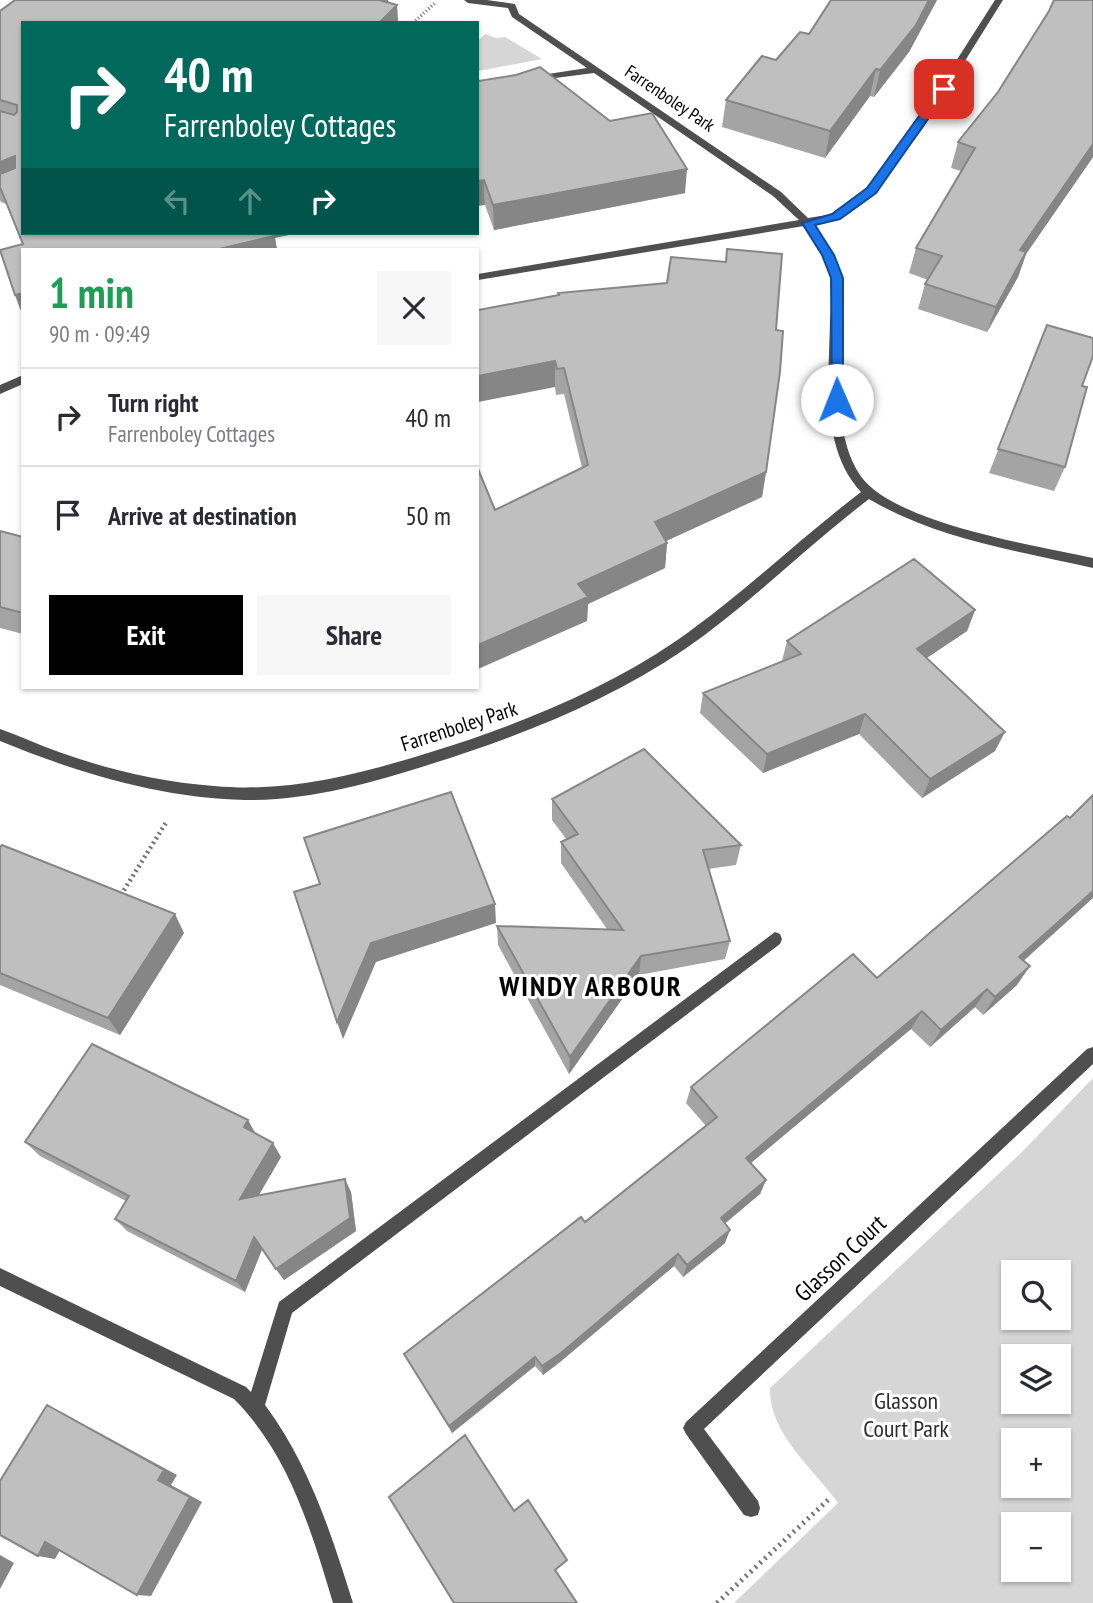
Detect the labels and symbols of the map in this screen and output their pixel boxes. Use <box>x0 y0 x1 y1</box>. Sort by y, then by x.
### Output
pin <box>914 59 974 119</box>
street label: Farrenboley Park <box>621 60 719 136</box>
position arrow <box>800 363 874 437</box>
street label: Farrenboley Park <box>397 694 521 758</box>
district label: WINDY ARBOUR <box>498 967 683 1004</box>
street label: Glasson Court <box>788 1207 893 1308</box>
park label: Glasson Court Park <box>863 1385 949 1444</box>

